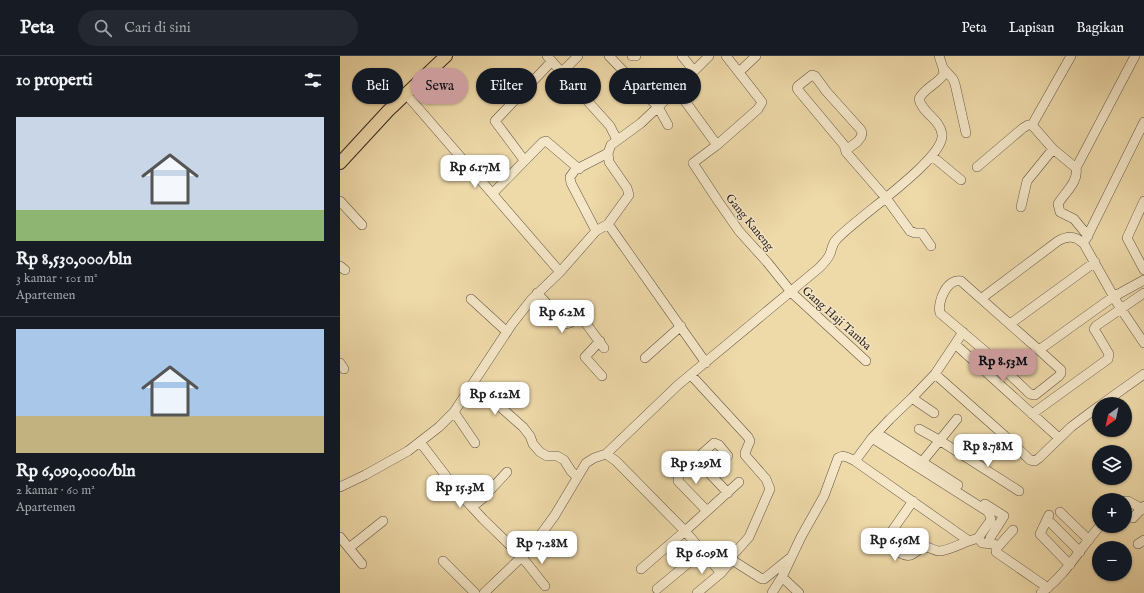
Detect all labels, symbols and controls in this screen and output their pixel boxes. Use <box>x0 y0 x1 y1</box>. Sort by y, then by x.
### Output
search box <box>78 10 358 46</box>
text: Peta <box>20 16 54 40</box>
icon: search <box>92 17 114 39</box>
text: Cari di sini <box>124 18 191 37</box>
text: Peta <box>961 19 987 37</box>
text: Lapisan <box>1009 19 1054 37</box>
text: Bagikan <box>1076 19 1124 37</box>
chip: Beli <box>352 68 403 104</box>
chip: Sewa <box>411 68 468 104</box>
chip: Filter <box>476 68 537 104</box>
chip: Baru <box>545 68 601 104</box>
chip: Apartemen <box>609 68 701 104</box>
icon: filters <box>302 69 324 91</box>
text: 10 properti <box>16 70 93 91</box>
icon: home <box>134 143 206 215</box>
pin: Rp 6.17M <box>434 155 516 189</box>
text: Rp 6.17M <box>449 159 501 176</box>
street label: Gang Kaneng <box>722 191 777 254</box>
text: Rp 8,530,000/bln <box>16 249 132 270</box>
text: 3 kamar · 101 m² <box>16 270 98 287</box>
street label: Gang Haji Tamba <box>799 283 875 354</box>
text: Apartemen <box>16 287 76 304</box>
pin: Rp 6.2M <box>525 300 599 334</box>
text: Rp 6.2M <box>539 304 585 321</box>
pin: Rp 8.53M <box>962 349 1044 383</box>
text: Rp 8.53M <box>978 353 1028 370</box>
icon: home <box>134 355 206 427</box>
pin: Rp 6.12M <box>454 382 536 416</box>
text: Rp 6.12M <box>469 386 521 403</box>
north arrow <box>1092 397 1132 437</box>
map controls <box>1092 397 1132 581</box>
pin: Rp 8.78M <box>947 434 1029 468</box>
text: Rp 8.78M <box>963 438 1013 455</box>
button: layers <box>1092 445 1132 485</box>
pin: Rp 5.29M <box>655 451 737 485</box>
text: Rp 5.29M <box>670 455 722 472</box>
text: Rp 6,090,000/bln <box>16 461 136 482</box>
pin: Rp 15.3M <box>419 475 501 509</box>
text: Rp 15.3M <box>435 479 485 496</box>
text: 2 kamar · 60 m² <box>16 482 95 499</box>
button: + <box>1092 493 1132 533</box>
text: Apartemen <box>16 499 76 516</box>
pin: Rp 6.56M <box>854 528 936 562</box>
pin: Rp 7.28M <box>501 531 583 565</box>
text: Rp 6.56M <box>870 532 920 549</box>
text: Rp 7.28M <box>516 535 568 552</box>
pin: Rp 6.09M <box>661 541 743 575</box>
button: − <box>1092 541 1132 581</box>
text: Rp 6.09M <box>676 545 728 562</box>

